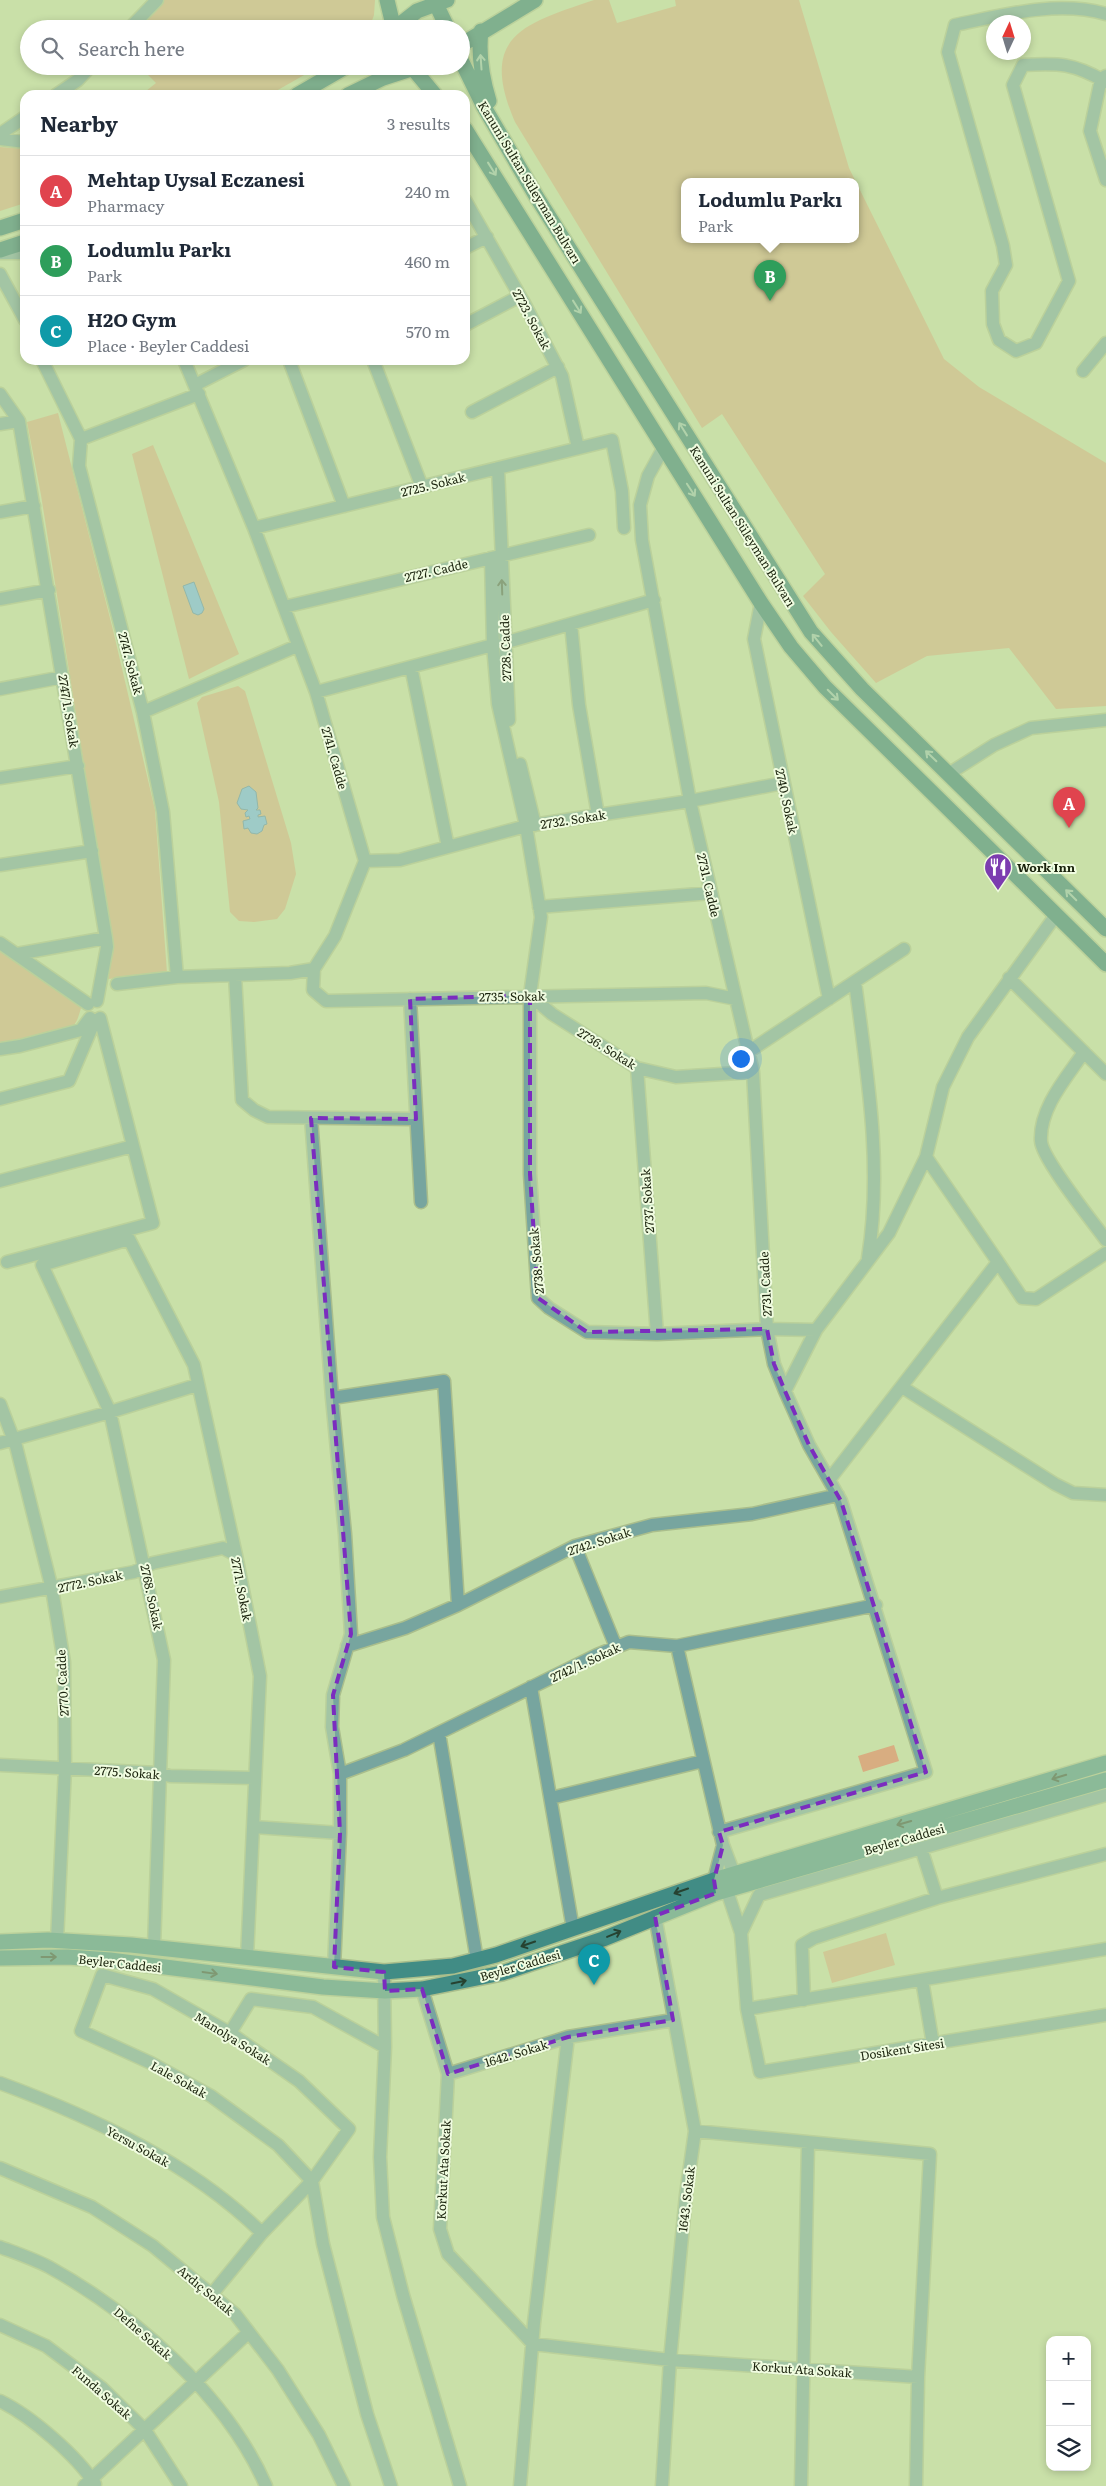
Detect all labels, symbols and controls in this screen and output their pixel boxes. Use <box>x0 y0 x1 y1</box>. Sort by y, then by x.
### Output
north arrow <box>986 15 1031 60</box>
search box <box>20 20 470 75</box>
icon: search <box>38 34 66 62</box>
text: Search here <box>78 34 185 62</box>
one-way arrow <box>476 54 486 70</box>
street label: Kanuni Sultan Süleyman Bulvarı <box>474 97 586 267</box>
text: Nearby <box>40 107 118 138</box>
text: 3 results <box>387 111 450 135</box>
one-way arrow <box>487 162 497 176</box>
text: Mehtap Uysal Eczanesi <box>87 165 305 193</box>
popup <box>681 178 859 243</box>
text: A <box>50 179 62 203</box>
text: 240 m <box>405 179 450 203</box>
text: Lodumlu Parkı <box>698 185 842 213</box>
text: Pharmacy <box>87 193 165 217</box>
text: Park <box>698 213 733 237</box>
text: Lodumlu Parkı <box>87 235 231 263</box>
text: B <box>50 249 62 273</box>
text: 460 m <box>405 249 450 273</box>
pin: B <box>754 260 786 301</box>
text: Park <box>87 263 122 287</box>
street label: 2723. Sokak <box>509 286 556 353</box>
one-way arrow <box>573 300 583 314</box>
text: H2O Gym <box>87 305 177 333</box>
text: C <box>50 319 62 343</box>
text: 570 m <box>406 319 450 343</box>
text: Place · Beyler Caddesi <box>87 333 249 357</box>
one-way arrow <box>678 423 688 437</box>
street label: Kanuni Sultan Süleyman Bulvarı <box>686 442 800 610</box>
street label: 2725. Sokak <box>399 467 468 501</box>
one-way arrow <box>687 482 697 496</box>
street label: 2727. Cadde <box>402 554 470 586</box>
one-way arrow <box>498 579 507 595</box>
street label: 2728. Cadde <box>495 614 515 682</box>
street label: 2747. Sokak <box>114 630 148 697</box>
one-way arrow <box>812 634 823 647</box>
street label: 2747/1. Sokak <box>54 673 84 750</box>
one-way arrow <box>827 689 839 701</box>
street label: 2741. Cadde <box>317 725 353 791</box>
one-way arrow <box>925 750 938 762</box>
street label: 2740. Sokak <box>771 767 803 836</box>
pin: A <box>1053 787 1085 828</box>
street label: 2732. Sokak <box>539 805 608 833</box>
street label: 2731. Cadde <box>693 851 725 919</box>
restaurant icon: Work Inn <box>983 852 1013 891</box>
place label: Work Inn <box>1017 858 1076 876</box>
one-way arrow <box>1065 889 1078 901</box>
street label: 2735. Sokak <box>479 986 546 1006</box>
street label: 2736. Sokak <box>574 1023 641 1074</box>
your location <box>728 1046 754 1072</box>
street label: 2737. Sokak <box>636 1168 658 1234</box>
street label: 2738. Sokak <box>524 1226 548 1295</box>
street label: 2731. Cadde <box>754 1251 776 1317</box>
street label: 2742. Sokak <box>565 1522 634 1560</box>
street label: 2771. Sokak <box>227 1556 257 1623</box>
street label: 2768. Sokak <box>136 1563 168 1632</box>
street label: 2772. Sokak <box>56 1565 125 1597</box>
street label: 2742/1. Sokak <box>547 1638 624 1686</box>
street label: 2770. Cadde <box>51 1649 73 1717</box>
street label: 2775. Sokak <box>94 1761 161 1783</box>
one-way arrow <box>1052 1772 1068 1782</box>
street label: Beyler Caddesi <box>862 1819 946 1859</box>
one-way arrow <box>896 1819 912 1829</box>
one-way arrow <box>674 1887 689 1896</box>
one-way arrow <box>606 1928 621 1937</box>
one-way arrow <box>520 1940 536 1950</box>
pin: C <box>578 1944 610 1985</box>
street label: Beyler Caddesi <box>478 1945 562 1985</box>
street label: Beyler Caddesi <box>78 1950 162 1976</box>
one-way arrow <box>40 1952 56 1962</box>
one-way arrow <box>202 1968 218 1978</box>
one-way arrow <box>450 1977 466 1986</box>
street label: Manolya Sokak <box>191 2007 275 2069</box>
street label: Dosikent Sitesi <box>859 2033 945 2065</box>
street label: 1642. Sokak <box>482 2035 551 2071</box>
street label: Lale Sokak <box>148 2056 211 2102</box>
street label: Korkut Ata Sokak <box>431 2119 455 2220</box>
street label: Yersu Sokak <box>103 2121 173 2171</box>
street label: 1643. Sokak <box>673 2164 699 2233</box>
street label: Ardıç Sokak <box>174 2261 239 2319</box>
street label: Defne Sokak <box>110 2303 176 2364</box>
map controls <box>1046 2336 1091 2471</box>
button: + <box>1046 2336 1091 2381</box>
street label: Korkut Ata Sokak <box>752 2357 853 2382</box>
street label: Funda Sokak <box>68 2361 136 2423</box>
button: − <box>1046 2381 1091 2426</box>
button: layers <box>1046 2426 1091 2471</box>

